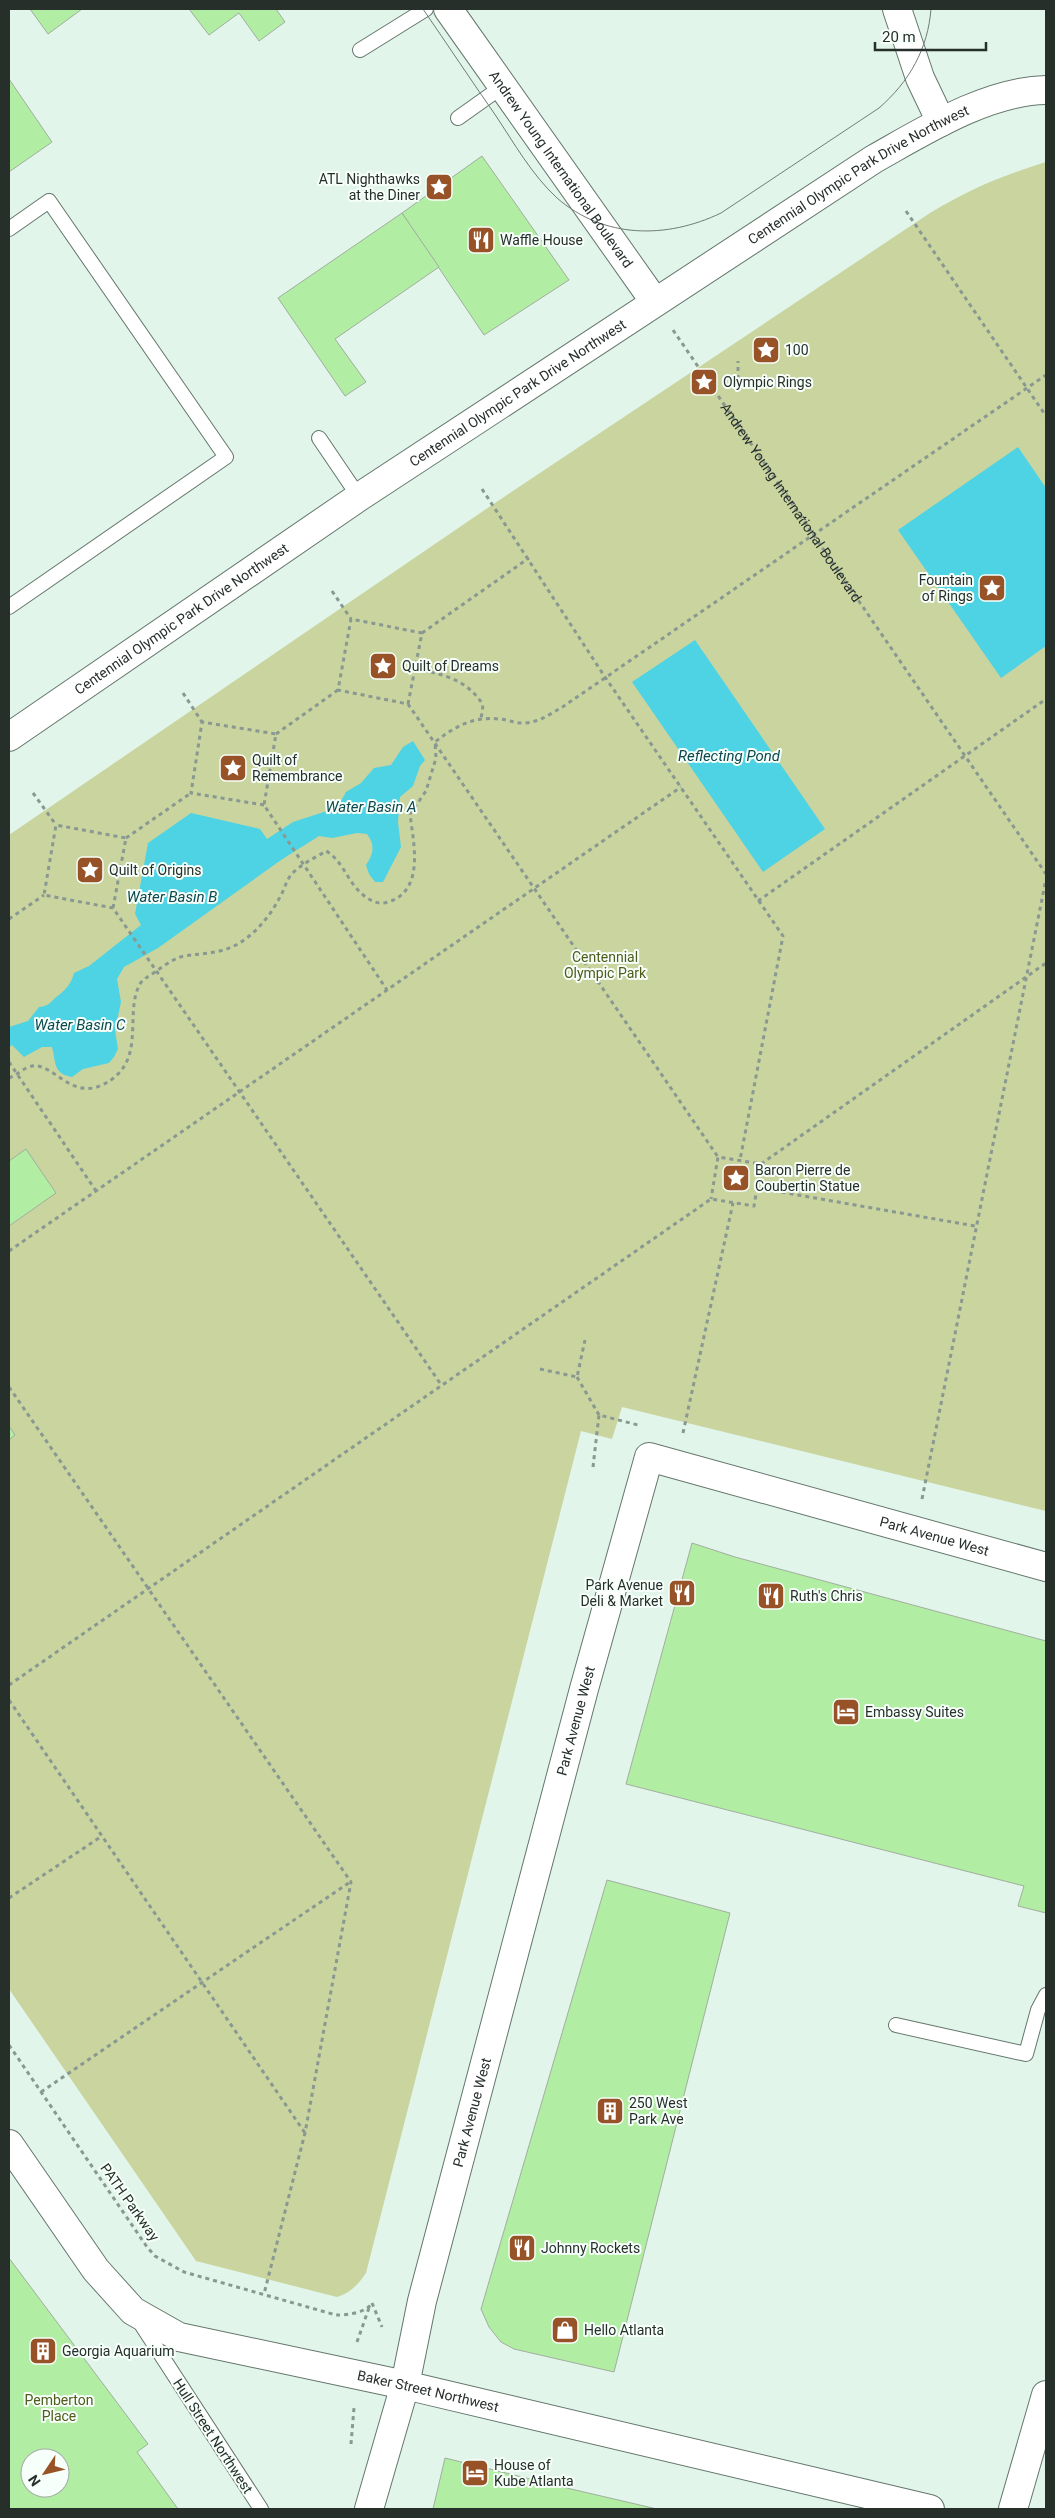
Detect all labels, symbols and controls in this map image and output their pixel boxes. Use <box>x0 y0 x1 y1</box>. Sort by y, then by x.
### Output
scale bar <box>875 20 986 52</box>
text: 20 m <box>882 28 916 46</box>
street label: Andrew Young International Boulevard <box>486 67 636 271</box>
street label: Centennial Olympic Park Drive Northwest <box>745 102 972 248</box>
place label: ATL Nighthawks at the Diner <box>319 171 420 203</box>
place icon: ATL Nighthawks at the Diner <box>424 172 454 202</box>
restaurant icon: Waffle House <box>466 225 496 255</box>
place label: Waffle House <box>500 232 583 248</box>
street label: Centennial Olympic Park Drive Northwest <box>406 316 629 470</box>
place icon: 100 <box>751 335 781 365</box>
place label: 100 <box>785 342 809 358</box>
place icon: Olympic Rings <box>689 367 719 397</box>
place label: Olympic Rings <box>723 374 812 390</box>
street label: Andrew Young International Boulevard <box>717 400 865 605</box>
street label: Centennial Olympic Park Drive Northwest <box>71 540 292 698</box>
place label: Fountain of Rings <box>919 572 973 604</box>
place icon: Fountain of Rings <box>977 573 1007 603</box>
place icon: Quilt of Dreams <box>368 651 398 681</box>
place label: Quilt of Dreams <box>402 658 499 674</box>
water label: Reflecting Pond <box>678 747 781 765</box>
place label: Quilt of Remembrance <box>252 752 342 784</box>
place icon: Quilt of Remembrance <box>218 753 248 783</box>
water label: Water Basin A <box>326 798 416 816</box>
place icon: Quilt of Origins <box>75 855 105 885</box>
place label: Quilt of Origins <box>109 862 202 878</box>
water label: Water Basin B <box>127 888 217 906</box>
park label: Centennial Olympic Park <box>564 949 647 981</box>
water label: Water Basin C <box>35 1016 126 1034</box>
place label: Baron Pierre de Coubertin Statue <box>755 1162 860 1194</box>
place icon: Baron Pierre de Coubertin Statue <box>721 1163 751 1193</box>
street label: Park Avenue West <box>878 1513 991 1559</box>
place label: Park Avenue Deli & Market <box>580 1577 663 1609</box>
restaurant icon: Park Avenue Deli & Market <box>667 1578 697 1608</box>
restaurant icon: Ruth's Chris <box>756 1581 786 1611</box>
place label: Ruth's Chris <box>790 1588 863 1604</box>
street label: Park Avenue West <box>553 1664 598 1777</box>
hotel icon: Embassy Suites <box>831 1697 861 1727</box>
place label: Embassy Suites <box>865 1704 964 1720</box>
street label: Park Avenue West <box>450 2055 494 2169</box>
place label: 250 West Park Ave <box>629 2095 688 2127</box>
building icon: 250 West Park Ave <box>595 2096 625 2126</box>
street label: PATH Parkway <box>97 2160 163 2244</box>
restaurant icon: Johnny Rockets <box>507 2233 537 2263</box>
place label: Johnny Rockets <box>541 2240 640 2256</box>
shop icon: Hello Atlanta <box>550 2315 580 2345</box>
place label: Hello Atlanta <box>584 2322 664 2338</box>
building icon: Georgia Aquarium <box>28 2336 58 2366</box>
place label: Georgia Aquarium <box>62 2343 174 2359</box>
street label: Baker Street Northwest <box>356 2367 501 2415</box>
street label: Hull Street Northwest <box>170 2376 256 2497</box>
park label: Pemberton Place <box>25 2392 93 2424</box>
north arrow <box>20 2448 70 2498</box>
place label: House of Kube Atlanta <box>494 2457 574 2489</box>
hotel icon: House of Kube Atlanta <box>460 2458 490 2488</box>
text: N <box>25 2472 44 2489</box>

